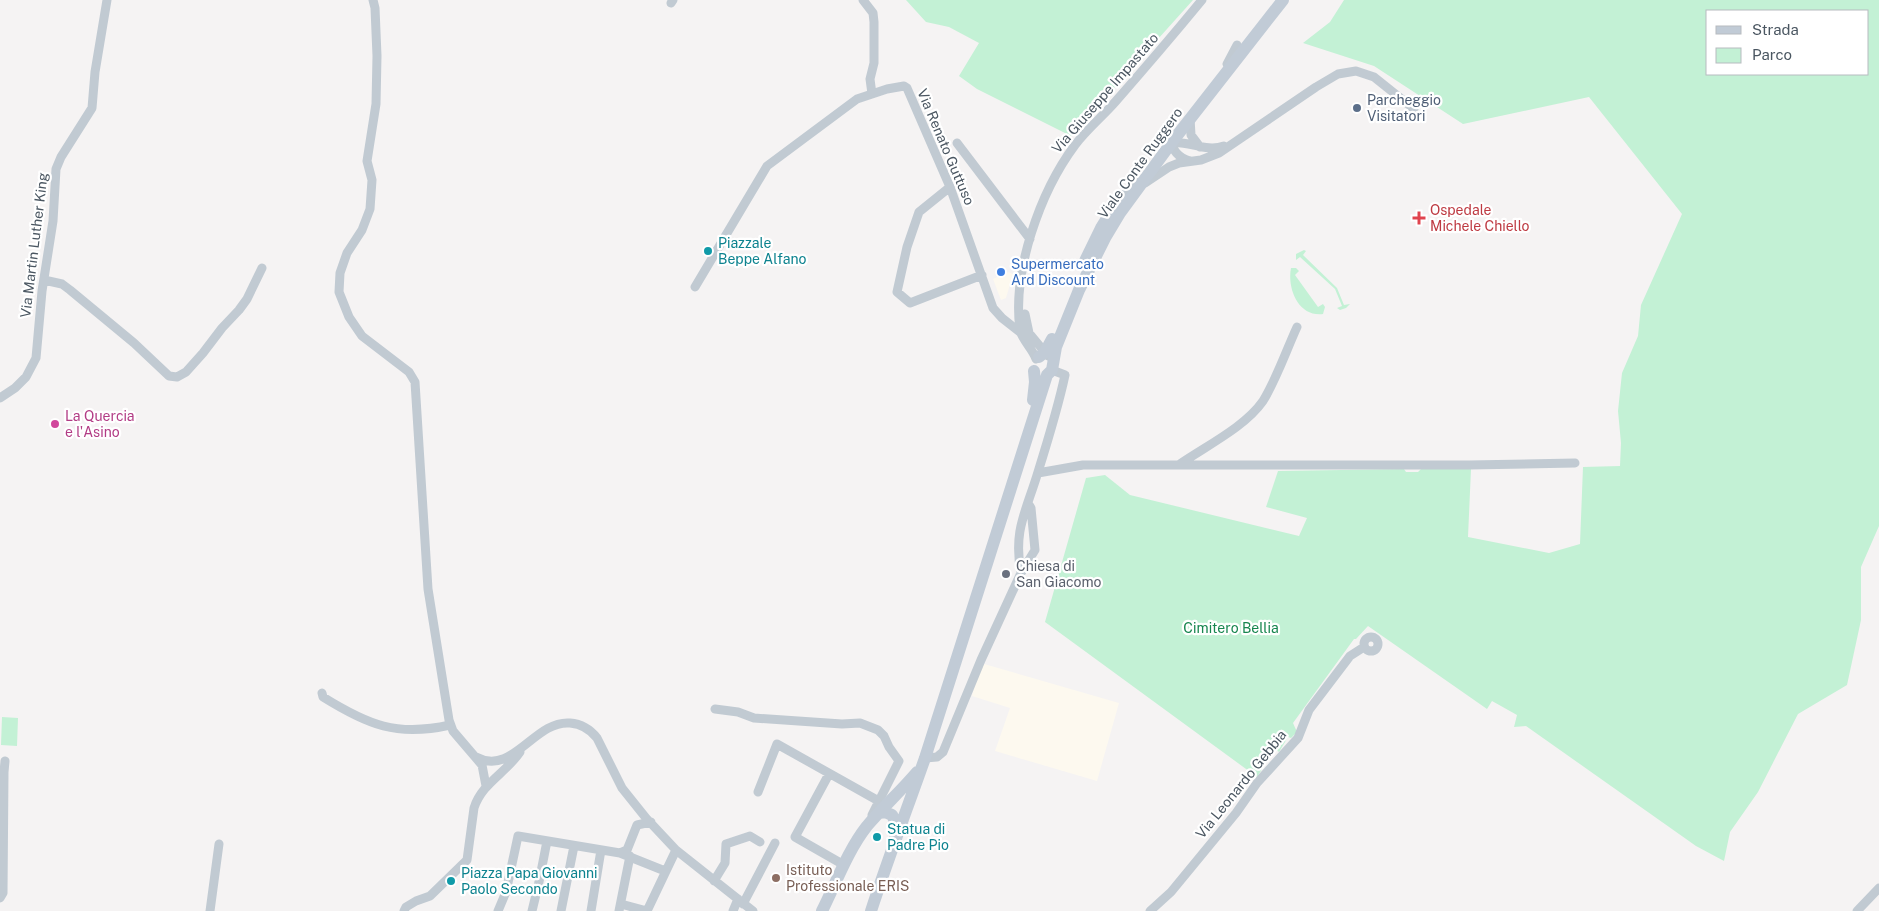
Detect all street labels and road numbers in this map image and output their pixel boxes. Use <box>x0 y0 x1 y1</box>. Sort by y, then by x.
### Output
street label: Via Giuseppe Impastato <box>1049 30 1162 156</box>
street label: Via Renato Guttuso <box>914 86 978 208</box>
street label: Viale Conte Ruggero <box>1094 104 1186 222</box>
street label: Via Martin Luther King <box>17 171 51 319</box>
street label: Via Leonardo Gebbia <box>1192 727 1290 841</box>

